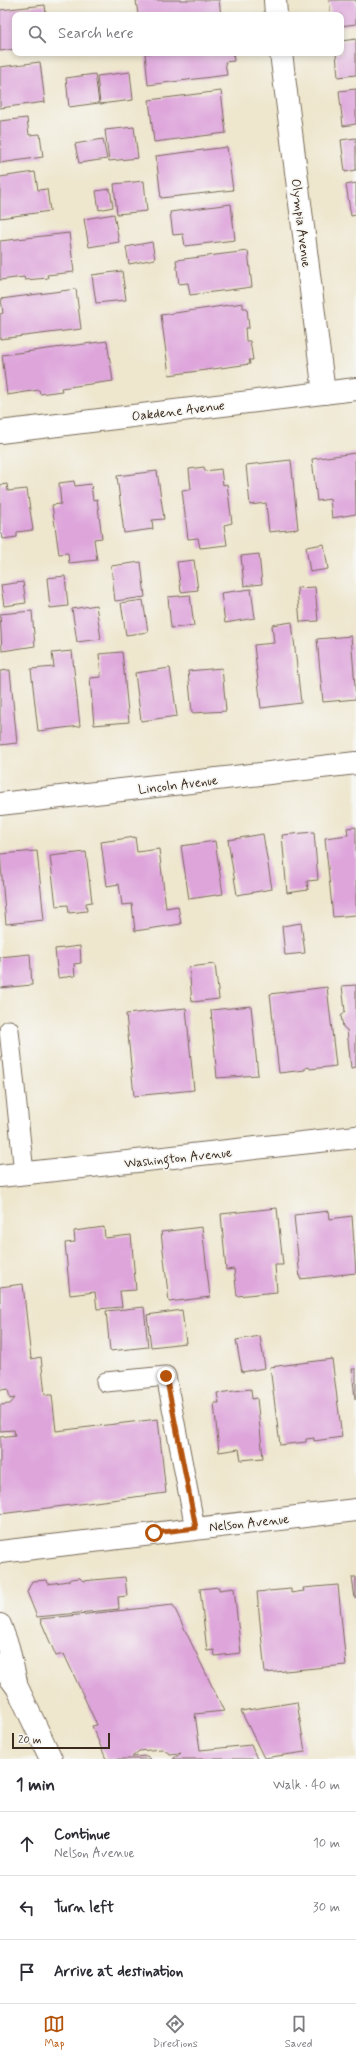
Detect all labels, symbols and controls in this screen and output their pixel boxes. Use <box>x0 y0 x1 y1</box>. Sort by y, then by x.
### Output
search box <box>12 12 344 56</box>
icon: search <box>26 23 48 45</box>
text: Search here <box>58 24 134 44</box>
street label: Olympia Avenue <box>287 178 314 269</box>
street label: Oakdene Avenue <box>131 397 226 426</box>
street label: Lincoln Avenue <box>137 772 219 799</box>
street label: Washington Avenue <box>124 1144 233 1175</box>
route end <box>157 1367 175 1385</box>
street label: Nelson Avenue <box>208 1511 290 1536</box>
route start <box>145 1524 163 1542</box>
scale bar <box>12 1731 110 1750</box>
text: 20 m <box>18 1733 41 1747</box>
text: 1 min <box>16 1774 55 1796</box>
text: Walk · 40 m <box>273 1777 340 1794</box>
text: Continue <box>54 1825 110 1845</box>
icon: ahead <box>16 1833 38 1855</box>
text: 10 m <box>313 1835 340 1852</box>
text: Nelson Avenue <box>54 1845 135 1862</box>
icon: left <box>16 1897 38 1919</box>
text: Turn left <box>54 1898 114 1918</box>
text: 30 m <box>313 1899 340 1916</box>
icon: arrive <box>16 1961 38 1983</box>
text: Arrive at destination <box>54 1962 183 1982</box>
tab: Map <box>43 2013 65 2051</box>
tab: Directions <box>152 2013 198 2051</box>
tab: Saved <box>285 2013 312 2051</box>

